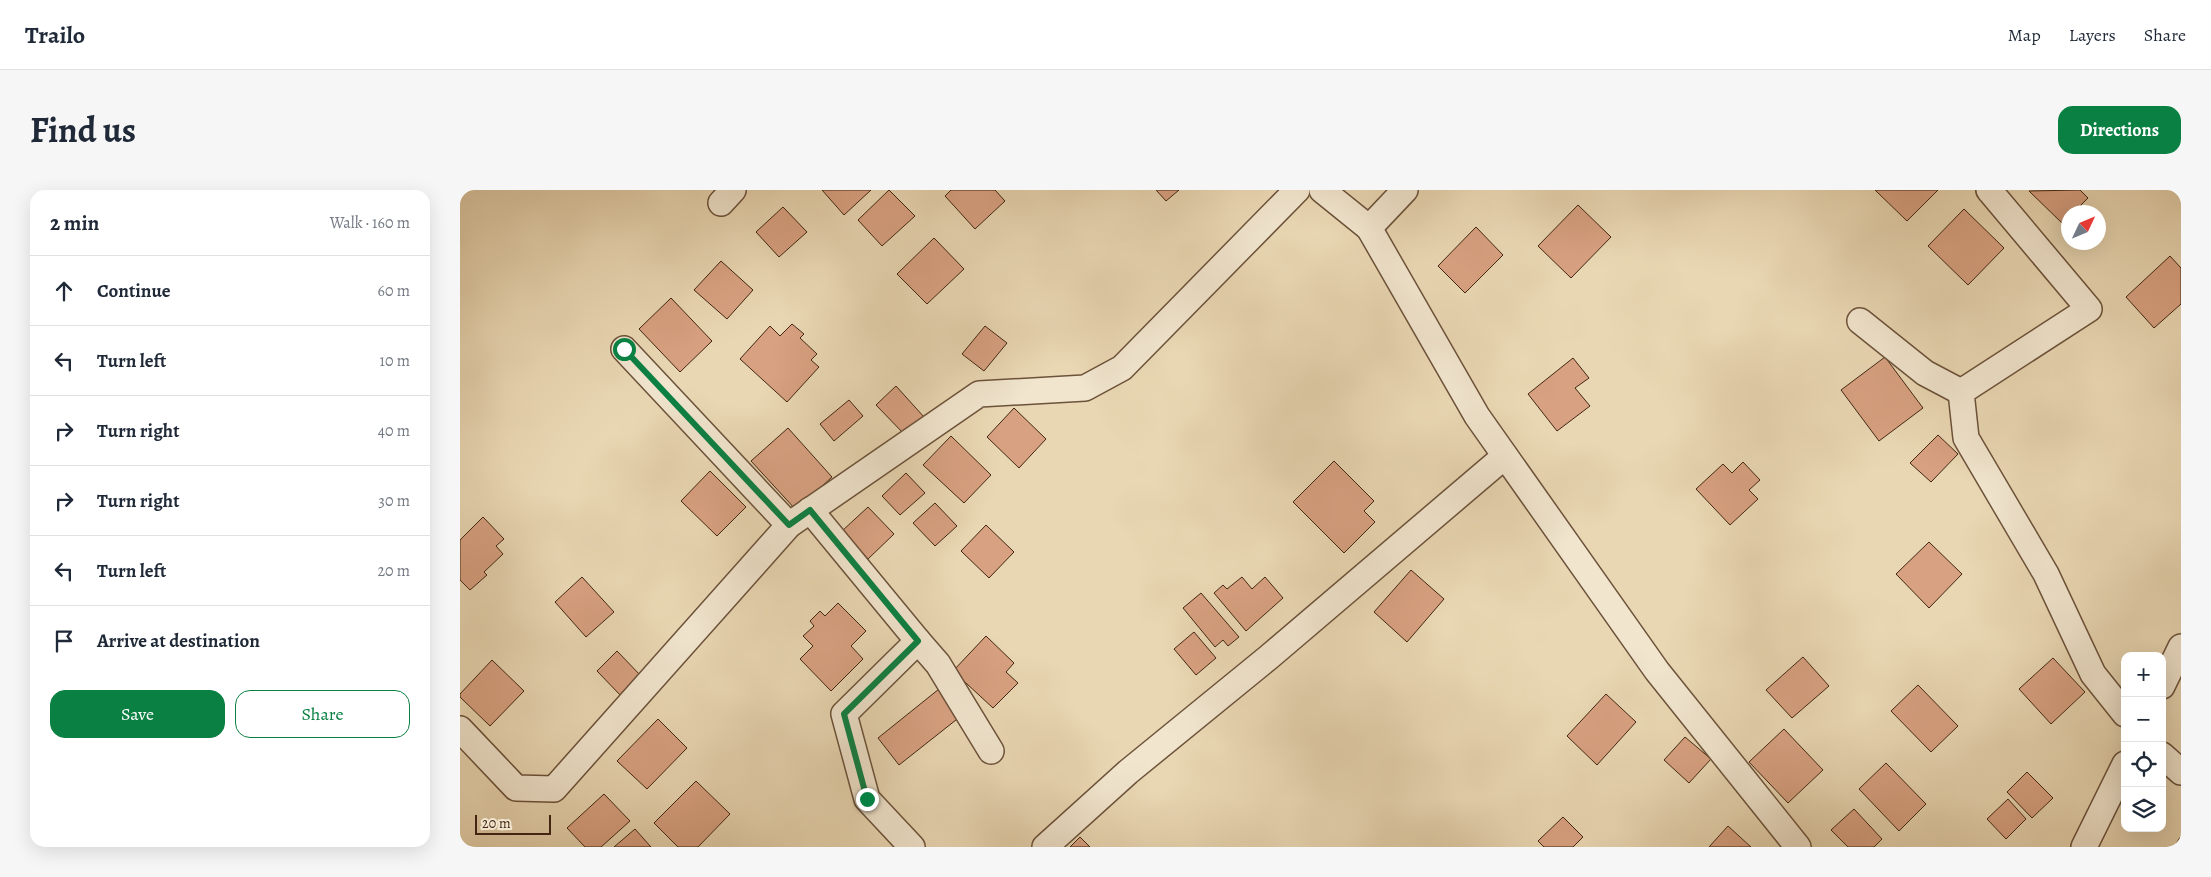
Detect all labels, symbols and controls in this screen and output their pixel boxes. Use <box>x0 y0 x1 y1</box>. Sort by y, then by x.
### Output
text: Trailo <box>25 19 85 51</box>
text: Map <box>2008 23 2041 47</box>
text: Layers <box>2069 23 2116 47</box>
text: Share <box>2144 23 2186 47</box>
text: Find us <box>30 106 136 154</box>
button: Directions <box>2058 106 2181 154</box>
north arrow <box>2061 205 2106 250</box>
text: 2 min <box>50 209 99 237</box>
text: Walk · 160 m <box>330 212 410 234</box>
icon: ahead <box>50 277 78 305</box>
text: Continue <box>97 278 171 304</box>
text: 60 m <box>378 280 410 302</box>
route start <box>613 338 636 361</box>
icon: left <box>50 347 78 375</box>
text: Turn left <box>97 348 166 374</box>
text: 10 m <box>380 350 410 372</box>
icon: right <box>50 417 78 445</box>
text: Turn right <box>97 418 179 444</box>
text: 40 m <box>378 420 410 442</box>
icon: right <box>50 487 78 515</box>
text: Turn right <box>97 488 179 514</box>
text: 30 m <box>378 490 410 512</box>
icon: left <box>50 557 78 585</box>
text: Turn left <box>97 558 166 584</box>
text: 20 m <box>377 560 410 582</box>
icon: arrive <box>50 627 78 655</box>
text: Arrive at destination <box>97 628 260 654</box>
map controls <box>2121 652 2166 832</box>
button: + <box>2121 652 2166 697</box>
button: Save <box>50 690 225 738</box>
button: Share <box>235 690 410 738</box>
button: − <box>2121 697 2166 742</box>
button: locate <box>2121 742 2166 787</box>
button: layers <box>2121 787 2166 832</box>
route end <box>856 788 879 811</box>
scale bar <box>475 812 551 835</box>
text: 20 m <box>482 814 511 833</box>

